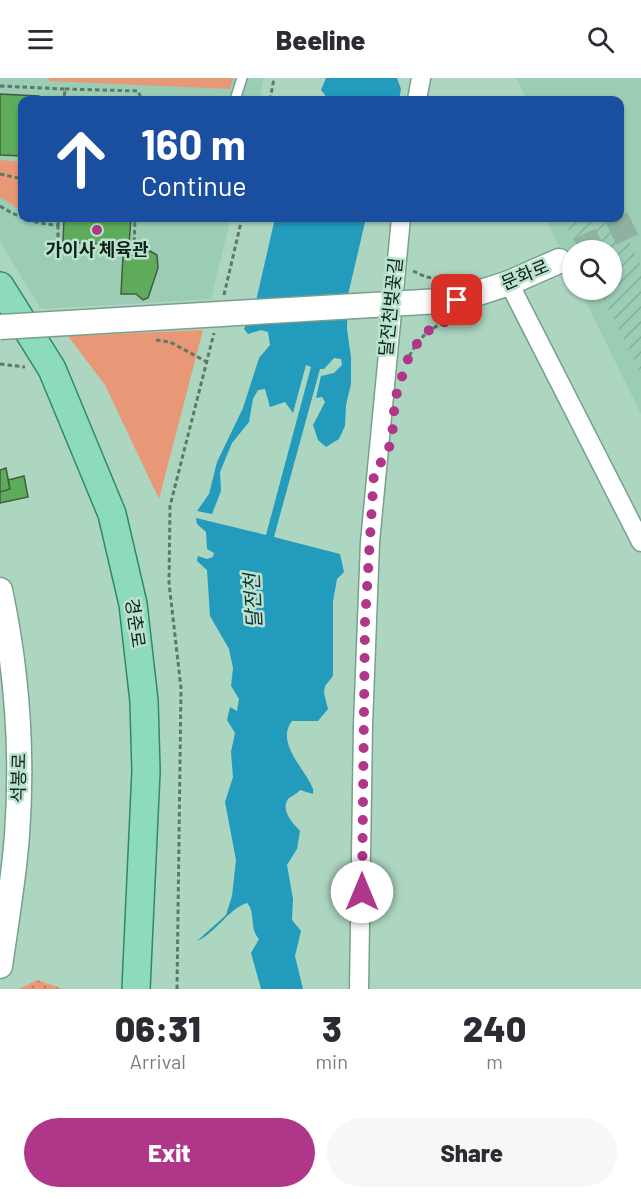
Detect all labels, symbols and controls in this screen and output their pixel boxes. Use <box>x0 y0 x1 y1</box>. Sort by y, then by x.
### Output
icon: menu <box>24 23 57 56</box>
text: Beeline <box>276 23 365 55</box>
icon: search <box>584 23 617 56</box>
text: 160 m <box>141 118 246 168</box>
icon: ahead <box>42 120 120 198</box>
text: Continue <box>141 169 247 201</box>
marker: 가이사 체육관 <box>90 223 104 237</box>
place label: 가이사 체육관 <box>46 238 149 260</box>
map controls <box>562 240 622 300</box>
button: search <box>562 240 622 300</box>
street label: 문화로 <box>497 254 552 294</box>
street label: 달전천벚꽃길 <box>374 256 406 357</box>
pin <box>431 274 482 325</box>
icon: arrive <box>440 283 473 316</box>
water label: 달전천 <box>238 570 265 629</box>
street label: 경춘로 <box>122 597 150 649</box>
street label: 석봉로 <box>7 753 29 803</box>
position arrow <box>330 860 394 924</box>
text: 06:31 <box>115 1006 201 1049</box>
text: 3 <box>322 1006 342 1049</box>
text: 240 <box>463 1006 526 1049</box>
text: Arrival <box>130 1049 186 1073</box>
text: min <box>316 1049 348 1073</box>
text: m <box>486 1049 503 1073</box>
button: Exit <box>24 1118 315 1187</box>
button: Share <box>327 1118 617 1187</box>

